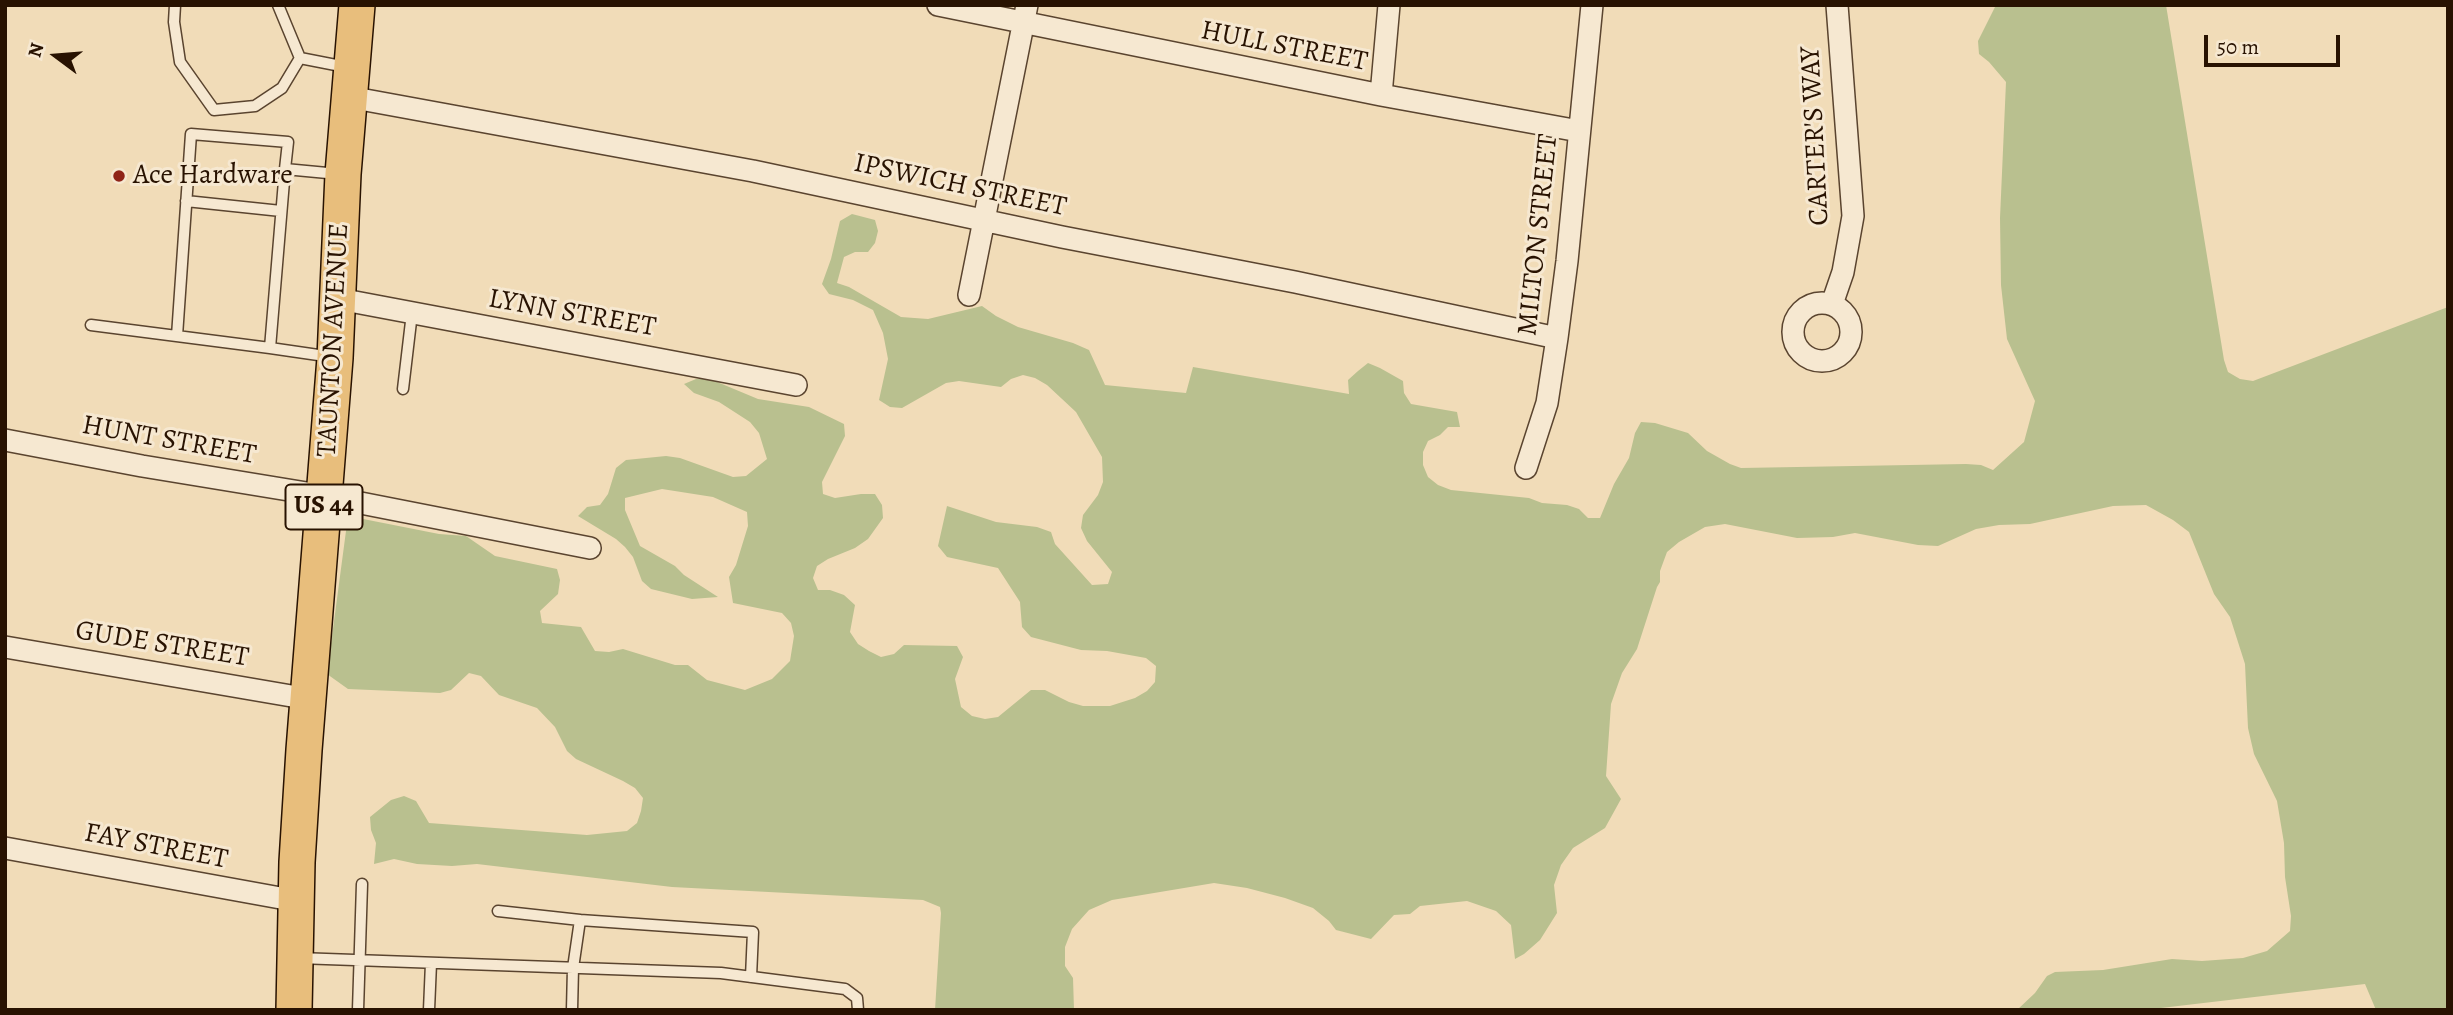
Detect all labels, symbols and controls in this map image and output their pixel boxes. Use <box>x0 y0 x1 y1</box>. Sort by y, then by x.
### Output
street label: HULL STREET <box>1198 14 1370 80</box>
north arrow <box>21 21 91 91</box>
scale bar <box>2208 21 2344 65</box>
text: 50 m <box>2217 33 2259 61</box>
text: N <box>21 40 50 60</box>
street label: CARTER'S WAY <box>1795 46 1837 226</box>
street label: MILTON STREET <box>1512 133 1566 337</box>
street label: IPSWICH STREET <box>851 147 1069 225</box>
place label: Ace Hardware <box>133 159 293 193</box>
marker: Ace Hardware <box>111 168 127 184</box>
street label: TAUNTON AVENUE <box>311 222 357 458</box>
street label: LYNN STREET <box>486 283 658 345</box>
street label: HUNT STREET <box>79 409 259 473</box>
road number: US 44 <box>286 485 362 530</box>
street label: GUDE STREET <box>73 615 251 675</box>
street label: FAY STREET <box>81 817 231 877</box>

